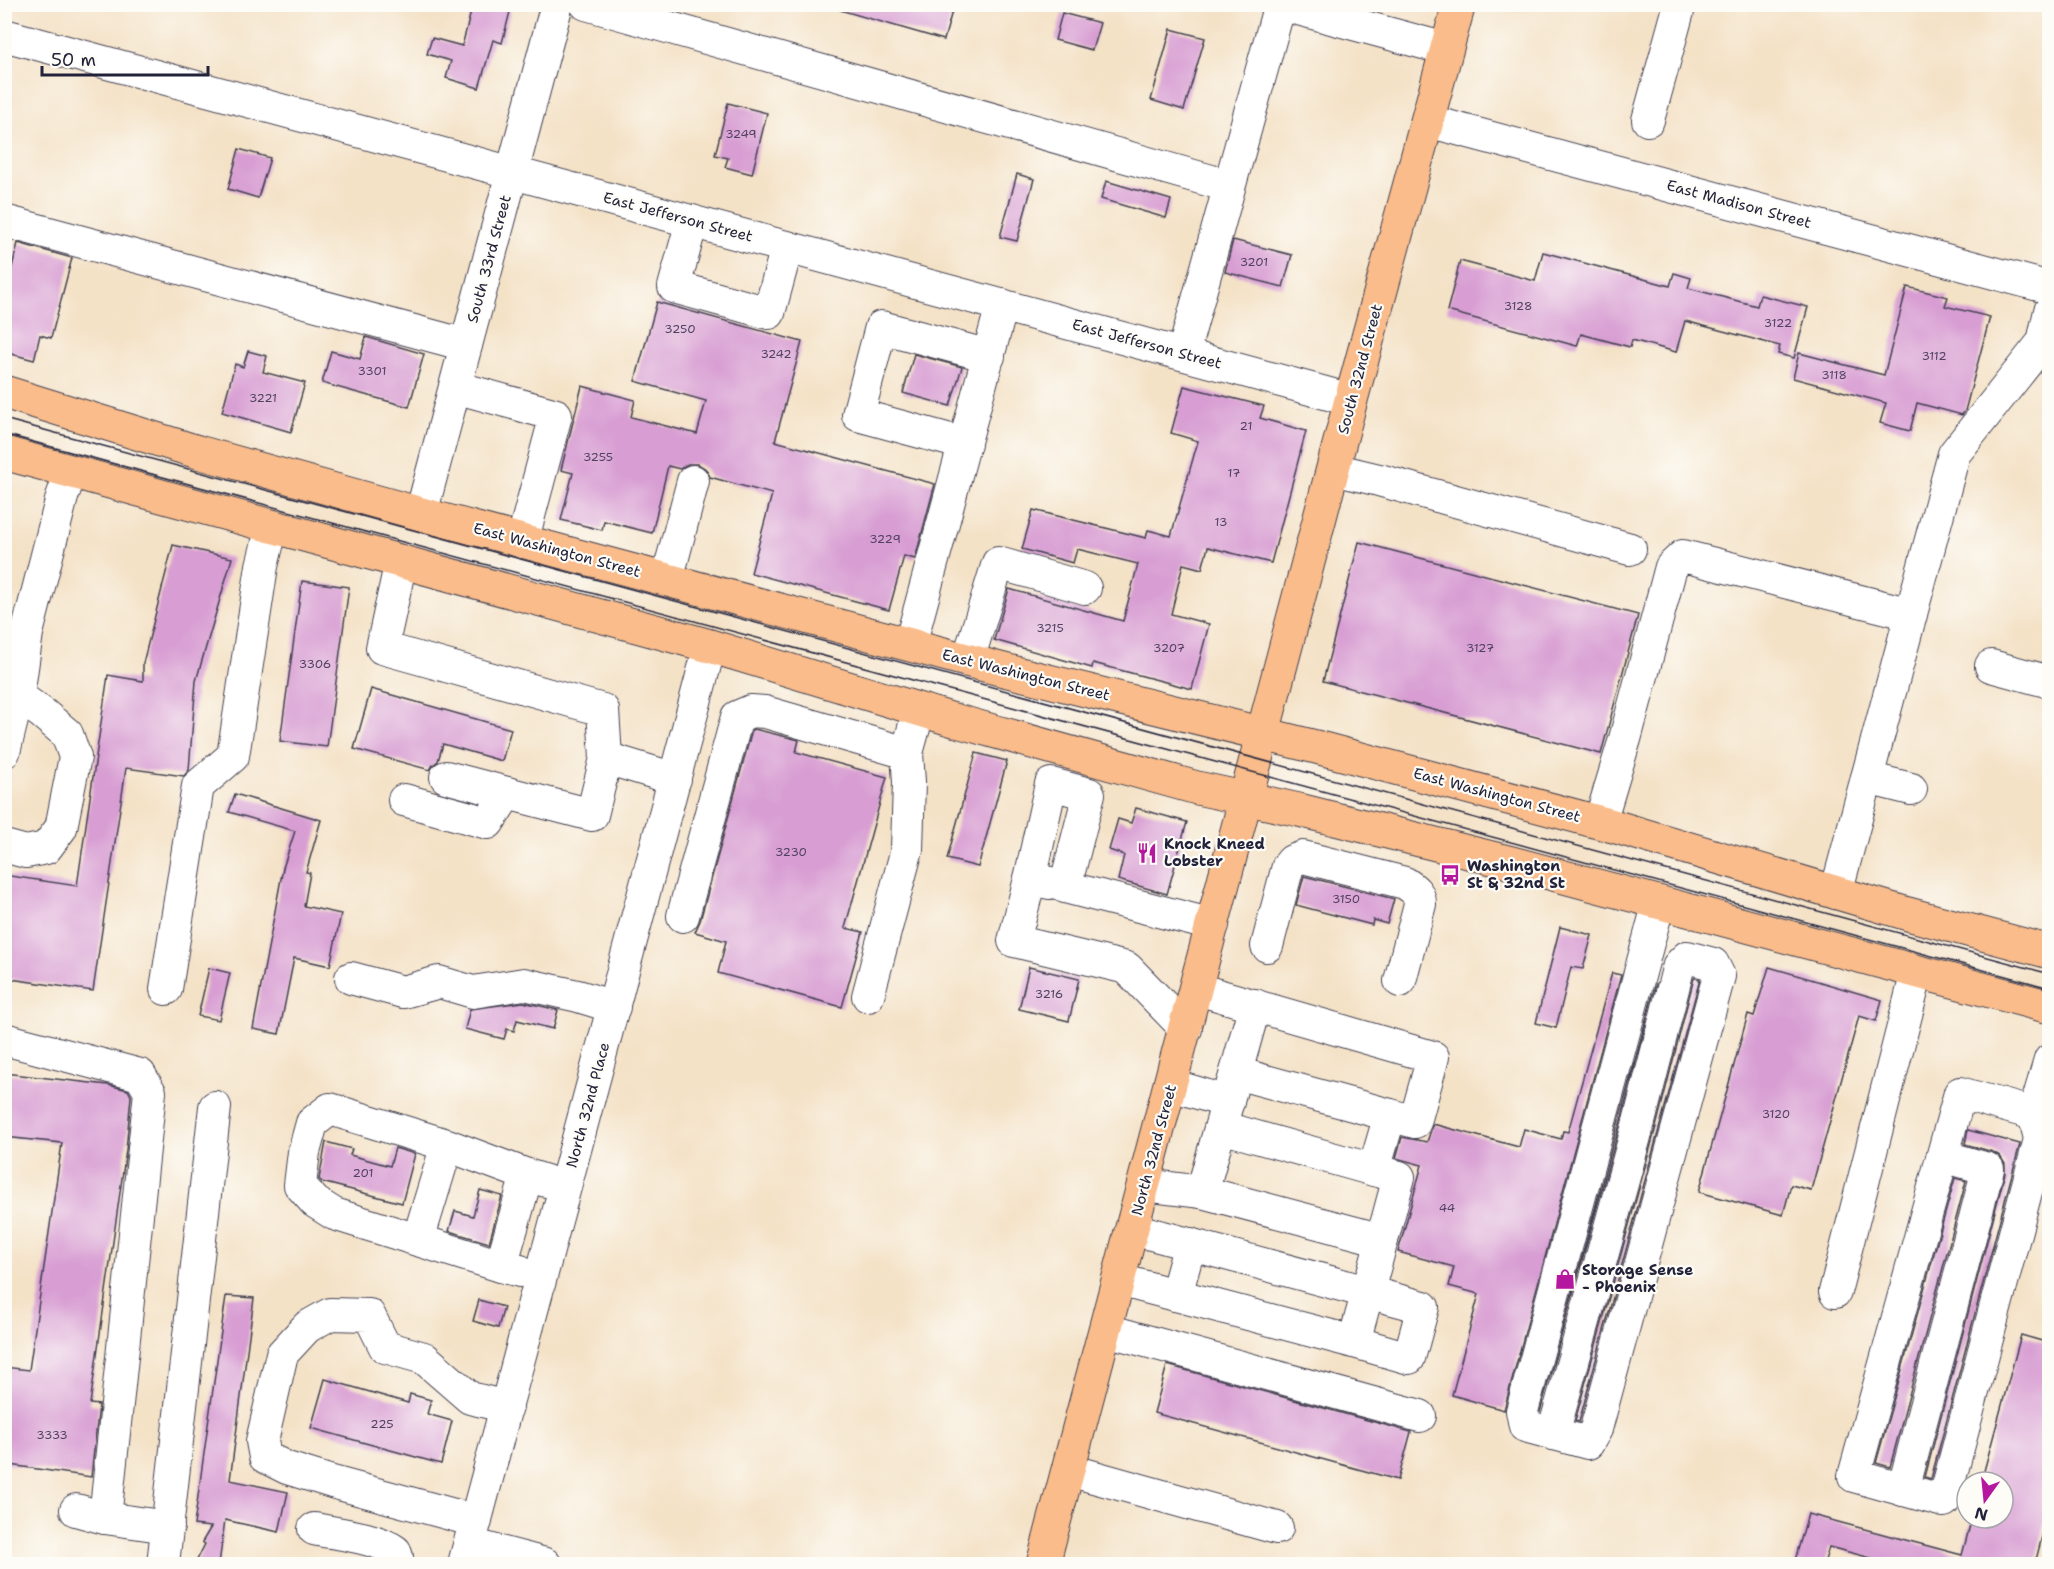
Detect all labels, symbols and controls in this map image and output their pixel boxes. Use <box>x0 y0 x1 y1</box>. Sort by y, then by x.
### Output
scale bar <box>42 39 208 77</box>
text: 50 m <box>51 48 96 72</box>
house number: 3249 <box>725 126 757 142</box>
street label: East Madison Street <box>1665 175 1813 233</box>
street label: East Jefferson Street <box>601 187 755 247</box>
street label: South 33rd Street <box>462 193 516 325</box>
house number: 3201 <box>1240 254 1268 270</box>
house number: 3128 <box>1504 298 1532 314</box>
street label: South 32nd Street <box>1333 302 1387 436</box>
street label: East Jefferson Street <box>1070 314 1224 374</box>
house number: 3122 <box>1764 315 1792 331</box>
house number: 3250 <box>664 321 696 337</box>
house number: 3242 <box>760 346 792 362</box>
house number: 3112 <box>1921 348 1947 364</box>
house number: 3301 <box>358 363 386 379</box>
house number: 3118 <box>1821 367 1847 383</box>
house number: 3221 <box>249 390 277 406</box>
house number: 21 <box>1240 418 1252 434</box>
house number: 3255 <box>583 449 613 465</box>
house number: 17 <box>1228 465 1240 481</box>
house number: 13 <box>1215 514 1227 530</box>
street label: East Washington Street <box>471 518 643 582</box>
house number: 3229 <box>869 531 901 547</box>
house number: 3215 <box>1036 620 1064 636</box>
house number: 3207 <box>1153 640 1185 656</box>
house number: 3127 <box>1466 640 1494 656</box>
street label: East Washington Street <box>940 644 1112 706</box>
house number: 3306 <box>299 656 331 672</box>
street label: East Washington Street <box>1411 763 1583 827</box>
place label: Knock Kneed Lobster <box>1164 834 1265 871</box>
restaurant icon: Knock Kneed Lobster <box>1135 841 1159 865</box>
house number: 3230 <box>775 844 807 860</box>
place label: Washington St & 32nd St <box>1467 856 1565 893</box>
bus stop icon: Washington St & 32nd St <box>1438 863 1462 887</box>
house number: 3150 <box>1332 891 1360 907</box>
house number: 3216 <box>1035 986 1063 1002</box>
street label: North 32nd Place <box>562 1040 614 1170</box>
street label: North 32nd Street <box>1127 1082 1181 1218</box>
house number: 3120 <box>1762 1106 1790 1122</box>
house number: 201 <box>352 1165 374 1181</box>
house number: 44 <box>1439 1200 1455 1216</box>
place label: Storage Sense - Phoenix <box>1582 1260 1693 1297</box>
shop icon: Storage Sense - Phoenix <box>1553 1267 1577 1291</box>
house number: 225 <box>370 1416 394 1432</box>
house number: 3333 <box>36 1427 68 1443</box>
north arrow <box>1955 1470 2015 1530</box>
text: N <box>1972 1502 1990 1526</box>

